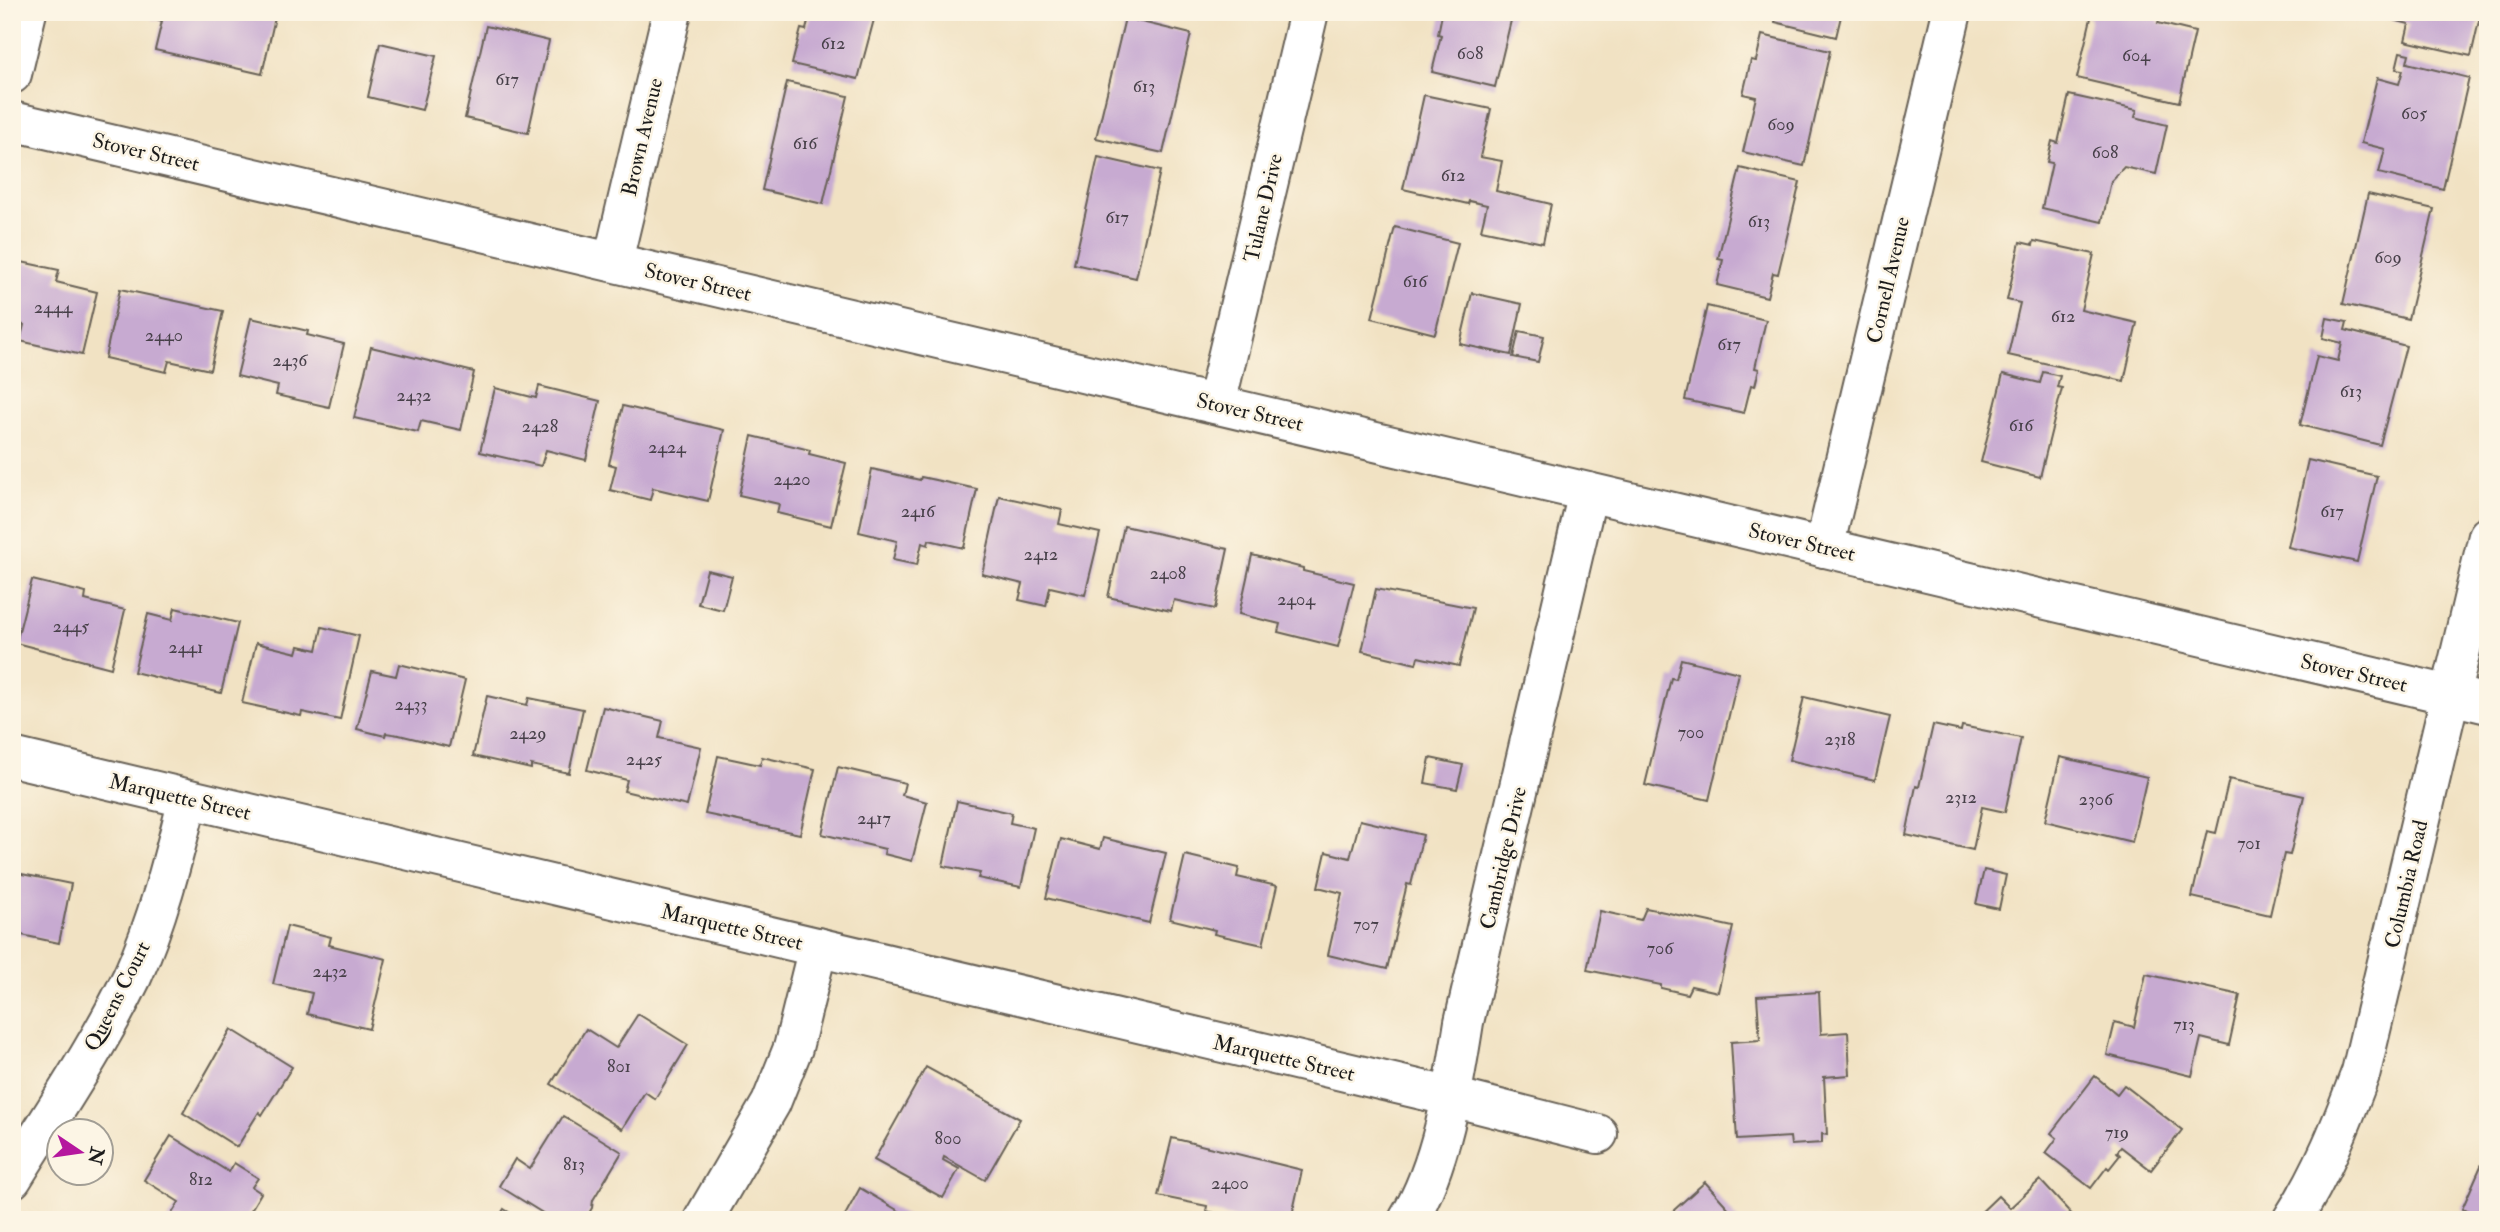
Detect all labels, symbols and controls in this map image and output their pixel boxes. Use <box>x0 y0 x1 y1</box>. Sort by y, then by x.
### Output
house number: 612 <box>821 32 845 55</box>
house number: 608 <box>1457 42 1483 65</box>
house number: 604 <box>2122 44 2151 67</box>
house number: 617 <box>495 68 519 91</box>
street label: Brown Avenue <box>616 75 669 199</box>
house number: 613 <box>1133 75 1155 98</box>
house number: 605 <box>2401 102 2427 125</box>
house number: 609 <box>1767 113 1795 136</box>
street label: Stover Street <box>90 127 202 178</box>
house number: 616 <box>793 132 818 155</box>
house number: 608 <box>2092 141 2118 164</box>
street label: Tulane Drive <box>1238 151 1289 265</box>
house number: 612 <box>1441 164 1465 187</box>
house number: 617 <box>1105 206 1129 229</box>
house number: 613 <box>1748 210 1770 233</box>
street label: Cornell Avenue <box>1861 214 1916 346</box>
house number: 609 <box>2374 246 2402 269</box>
street label: Stover Street <box>642 257 754 308</box>
house number: 616 <box>1403 270 1428 293</box>
house number: 2444 <box>34 296 73 319</box>
house number: 612 <box>2051 305 2075 328</box>
house number: 2440 <box>145 324 183 347</box>
house number: 617 <box>1717 333 1741 356</box>
house number: 2436 <box>273 349 308 372</box>
house number: 613 <box>2340 380 2362 403</box>
house number: 2432 <box>397 384 431 407</box>
street label: Stover Street <box>1194 387 1306 438</box>
house number: 616 <box>2009 414 2034 437</box>
house number: 2428 <box>522 415 558 438</box>
house number: 2424 <box>648 436 687 459</box>
house number: 2420 <box>773 468 811 491</box>
house number: 2416 <box>901 500 936 523</box>
house number: 617 <box>2320 500 2344 523</box>
street label: Stover Street <box>1746 517 1858 568</box>
house number: 2412 <box>1024 543 1058 566</box>
house number: 2408 <box>1150 562 1186 585</box>
house number: 2404 <box>1277 588 1316 611</box>
house number: 2445 <box>53 615 89 638</box>
house number: 2441 <box>169 636 203 659</box>
street label: Stover Street <box>2298 648 2410 699</box>
house number: 2433 <box>395 693 427 716</box>
house number: 700 <box>1678 721 1704 744</box>
house number: 2429 <box>509 722 547 745</box>
house number: 2318 <box>1825 728 1855 751</box>
house number: 2425 <box>626 748 662 771</box>
street label: Marquette Street <box>106 768 254 827</box>
street label: Cambridge Drive <box>1474 784 1533 932</box>
house number: 2312 <box>1945 786 1977 809</box>
house number: 2306 <box>2079 788 2114 811</box>
house number: 2417 <box>857 807 891 830</box>
street label: Columbia Road <box>2379 817 2434 951</box>
house number: 701 <box>2237 832 2261 855</box>
street label: Marquette Street <box>658 898 806 957</box>
house number: 707 <box>1353 913 1379 936</box>
street label: Queens Court <box>78 937 157 1056</box>
house number: 706 <box>1647 937 1674 960</box>
house number: 2432 <box>313 960 347 983</box>
house number: 713 <box>2173 1013 2195 1036</box>
street label: Marquette Street <box>1210 1029 1358 1088</box>
house number: 801 <box>607 1055 631 1078</box>
north arrow <box>46 1116 116 1186</box>
house number: 719 <box>2105 1121 2129 1144</box>
house number: 800 <box>935 1127 961 1150</box>
text: N <box>82 1144 109 1168</box>
house number: 813 <box>563 1153 585 1176</box>
house number: 812 <box>189 1168 213 1191</box>
house number: 2400 <box>1211 1172 1249 1195</box>

